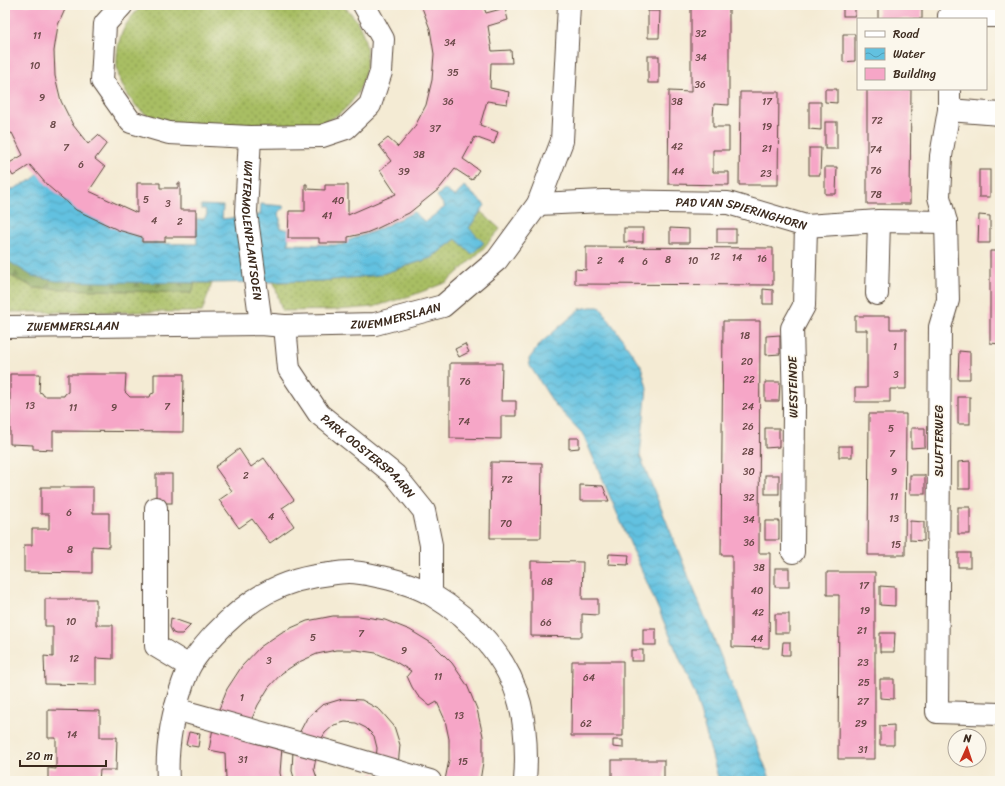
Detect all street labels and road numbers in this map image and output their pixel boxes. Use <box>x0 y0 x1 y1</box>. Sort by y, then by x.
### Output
street label: WATERMOLENPLANTSOEN <box>235 160 269 303</box>
street label: PAD VAN SPIERINGHORN <box>675 191 810 237</box>
street label: ZWEMMERSLAAN <box>350 296 444 336</box>
street label: ZWEMMERSLAAN <box>26 315 120 338</box>
street label: WESTEINDE <box>781 355 805 418</box>
street label: SLUFTERWEG <box>928 405 950 477</box>
street label: PARK OOSTERSPAARN <box>316 408 421 504</box>

